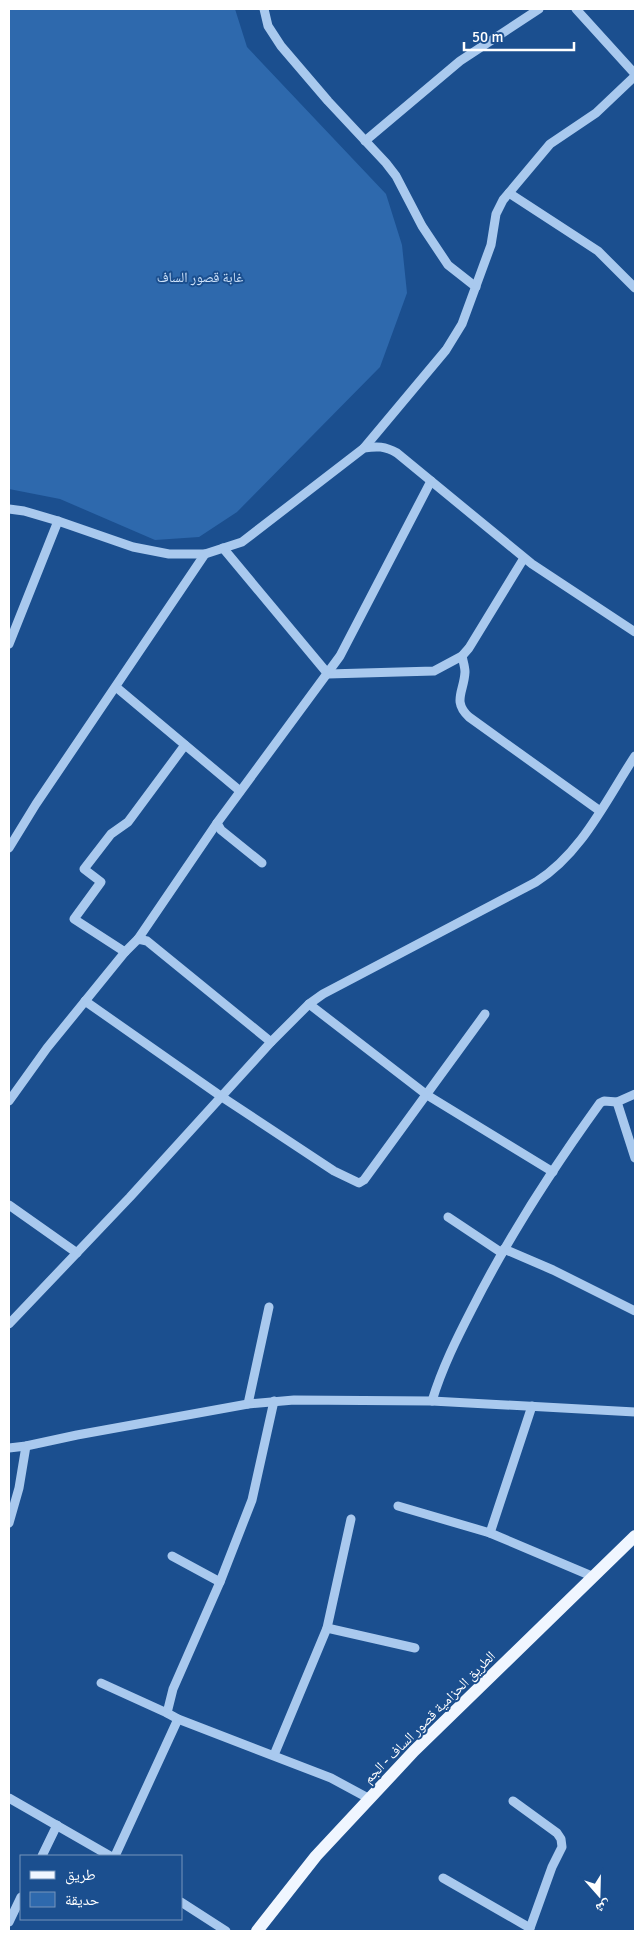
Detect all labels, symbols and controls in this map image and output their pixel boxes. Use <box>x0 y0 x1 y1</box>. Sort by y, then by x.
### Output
scale bar <box>464 20 574 52</box>
text: 50 m <box>472 28 503 46</box>
park label: غابة قصور الساف <box>157 269 243 286</box>
street label: الطريق الحزامية قصور الساف - الجم <box>360 1648 500 1788</box>
legend <box>20 1855 182 1920</box>
text: طريق <box>65 1866 96 1885</box>
north arrow <box>574 1870 624 1920</box>
text: حديقة <box>65 1891 100 1909</box>
text: ش <box>593 1896 613 1917</box>

